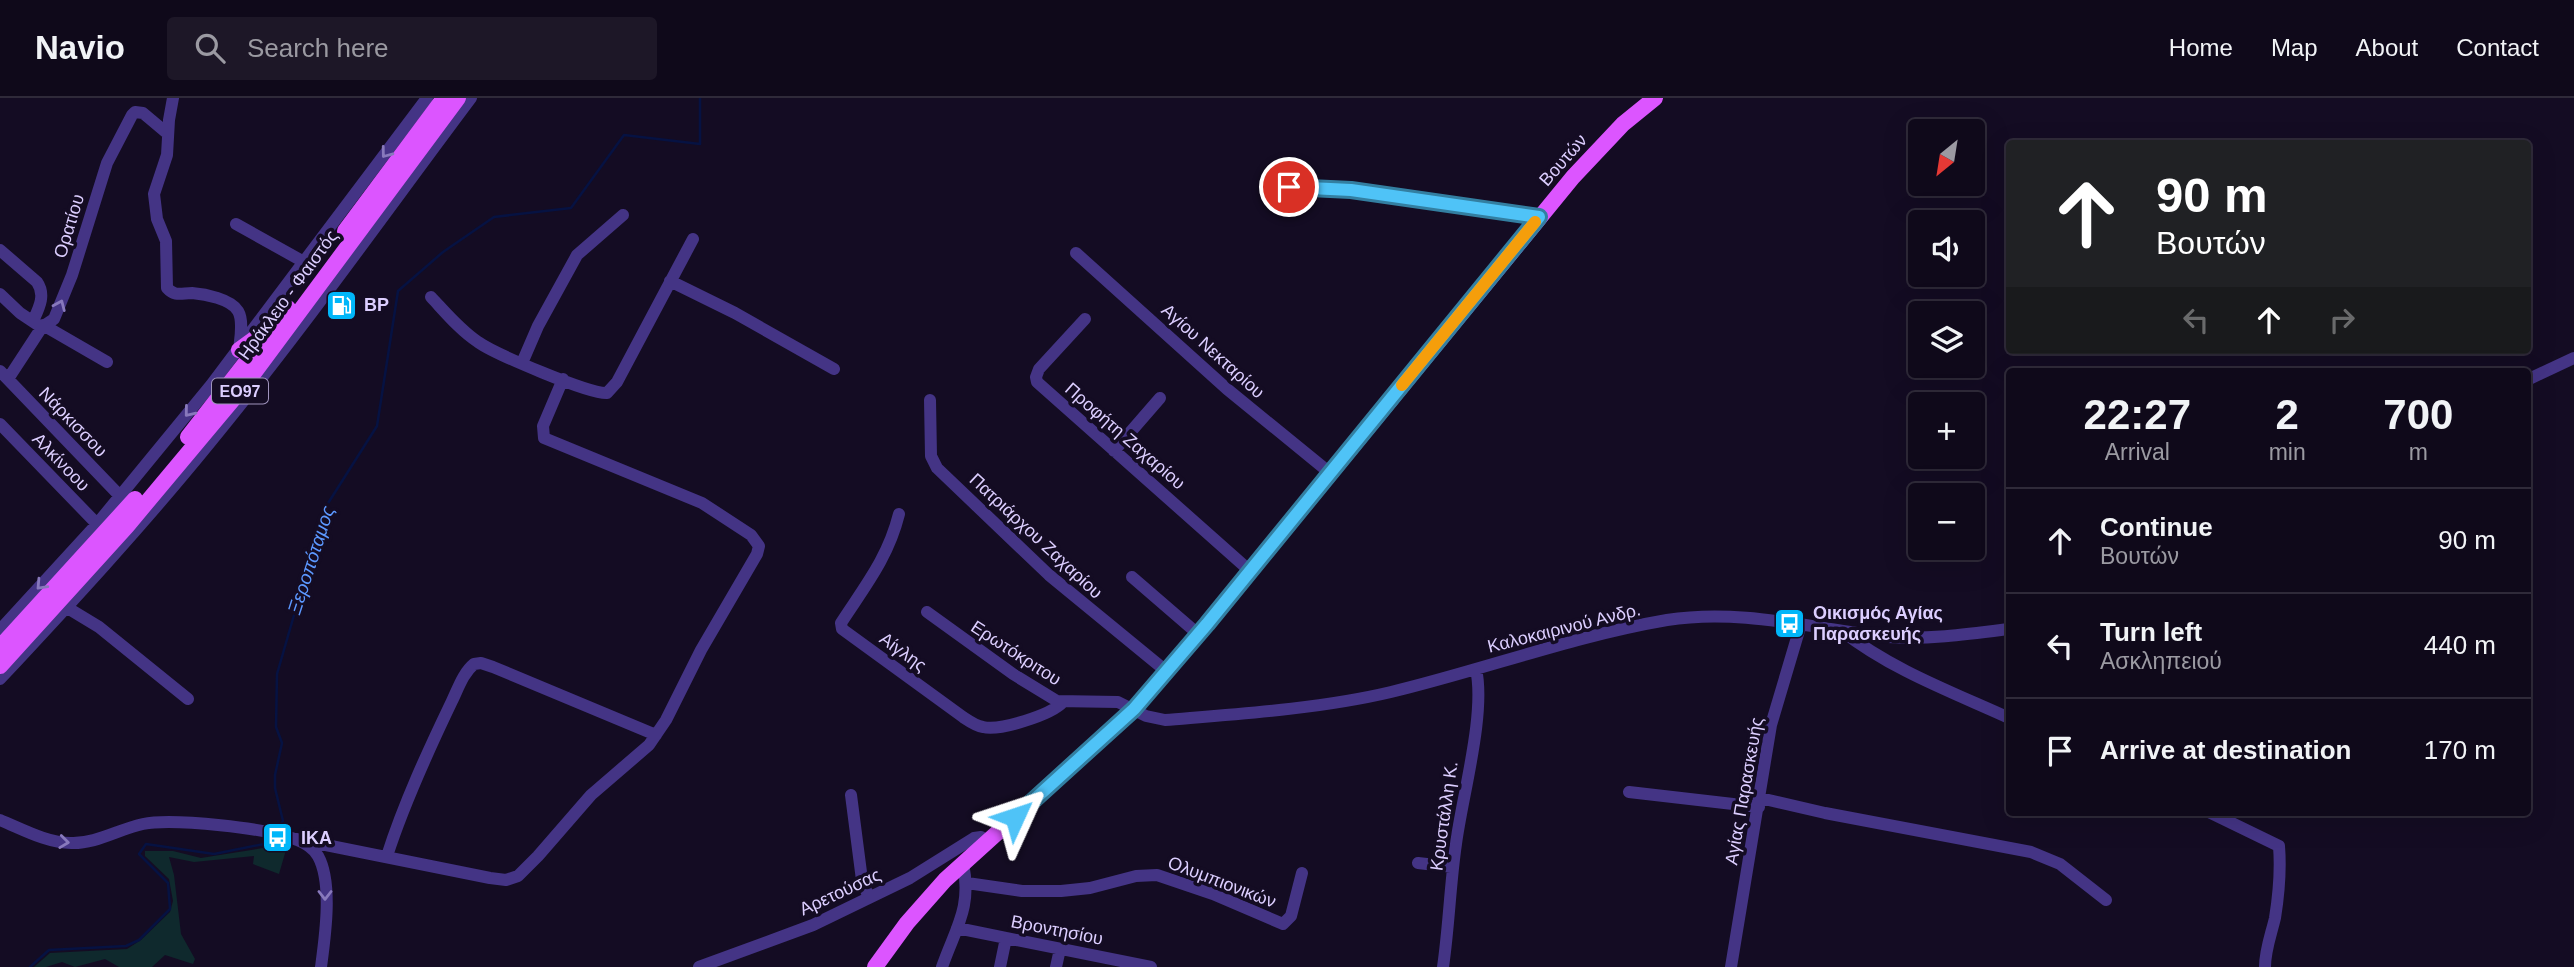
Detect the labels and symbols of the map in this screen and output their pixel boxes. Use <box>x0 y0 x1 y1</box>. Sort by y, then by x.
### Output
north arrow <box>1908 119 1984 196</box>
street label: Βουτών <box>1535 130 1591 190</box>
one-way arrow <box>381 145 394 157</box>
pin <box>1259 157 1319 217</box>
street label: Ορατίου <box>50 192 88 260</box>
street label: Ηράκλειο - Φαιστός <box>234 226 342 364</box>
fuel station icon: BP <box>324 288 358 322</box>
place label: BP <box>364 295 389 315</box>
one-way arrow <box>52 300 66 312</box>
street label: Αγίου Νεκταρίου <box>1158 300 1268 402</box>
road number: ΕΟ97 <box>212 378 268 404</box>
street label: Προφήτη Ζαχαρίου <box>1061 379 1189 493</box>
street label: Νάρκισσου <box>35 383 111 461</box>
one-way arrow <box>185 404 198 417</box>
street label: Αλκίνοου <box>28 429 94 495</box>
street label: Πατριάρχου Ζαχαρίου <box>966 469 1106 603</box>
water label: Ξεροπόταμος <box>283 502 339 618</box>
one-way arrow <box>37 577 50 590</box>
street label: Καλοκαιρινού Ανδρ. <box>1485 599 1643 657</box>
place label: Οικισμός Αγίας Παρασκευής <box>1813 603 1943 644</box>
bus stop icon: Οικισμός Αγίας Παρασκευής <box>1773 606 1807 640</box>
street label: Ερωτόκριτου <box>967 617 1065 689</box>
street label: Αίγλης <box>876 628 930 676</box>
street label: Αγίας Παρασκευής <box>1721 715 1767 866</box>
street label: Κρυστάλλη Κ. <box>1426 760 1462 872</box>
position arrow <box>978 780 1052 854</box>
bus stop icon: IKA <box>261 821 295 855</box>
place label: IKA <box>301 828 332 848</box>
one-way arrow <box>58 834 70 849</box>
street label: Ολυμπιονικών <box>1165 852 1279 912</box>
street label: Αρετούσας <box>796 864 884 919</box>
one-way arrow <box>317 890 333 901</box>
street label: Βροντησίου <box>1009 911 1105 949</box>

